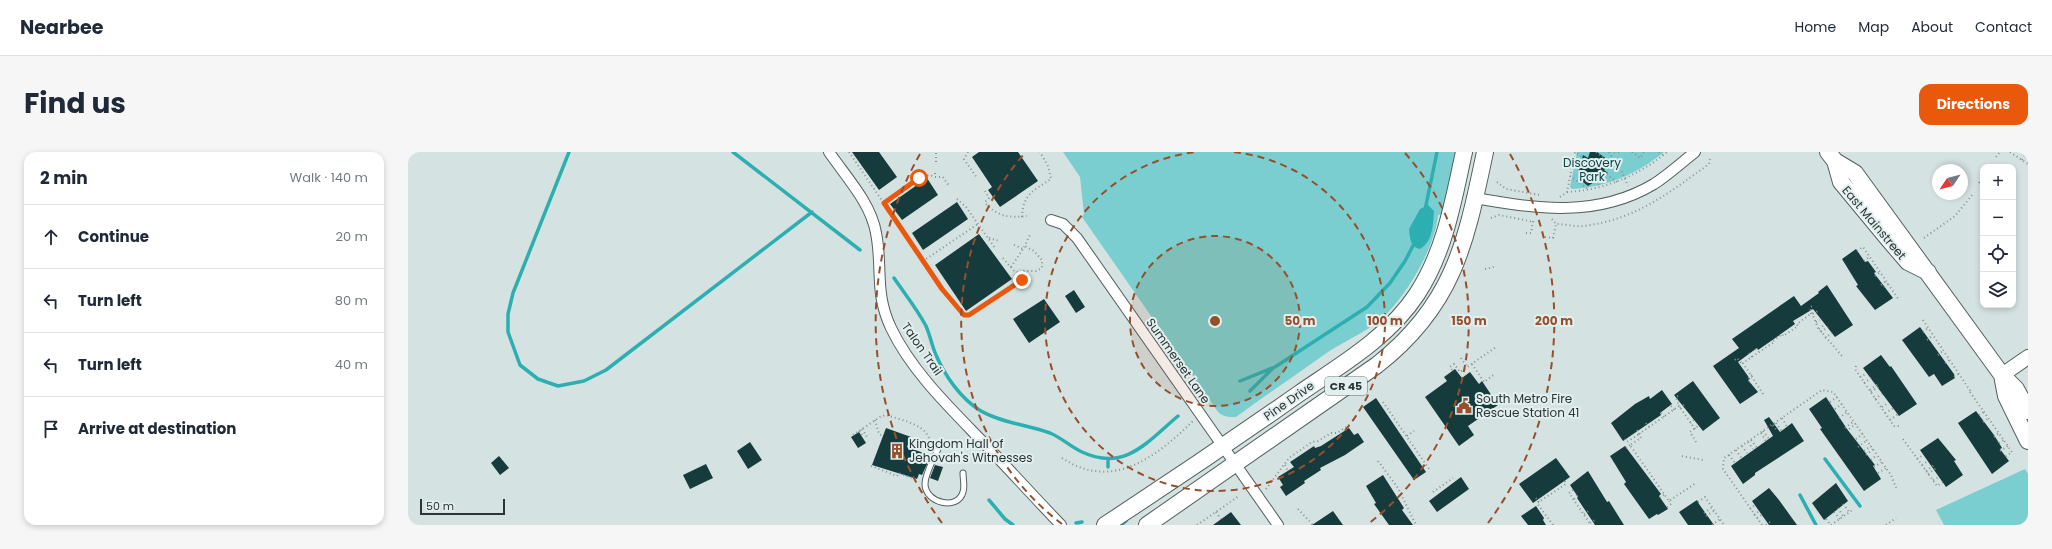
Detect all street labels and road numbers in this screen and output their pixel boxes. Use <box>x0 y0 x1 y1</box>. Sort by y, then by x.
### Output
street label: East Mainstreet <box>1838 182 1910 263</box>
street label: Summerset Lane <box>1142 314 1214 407</box>
street label: Talon Trail <box>898 319 947 379</box>
street label: Pine Drive <box>1260 377 1317 424</box>
road number: CR 45 <box>1325 377 1367 395</box>

